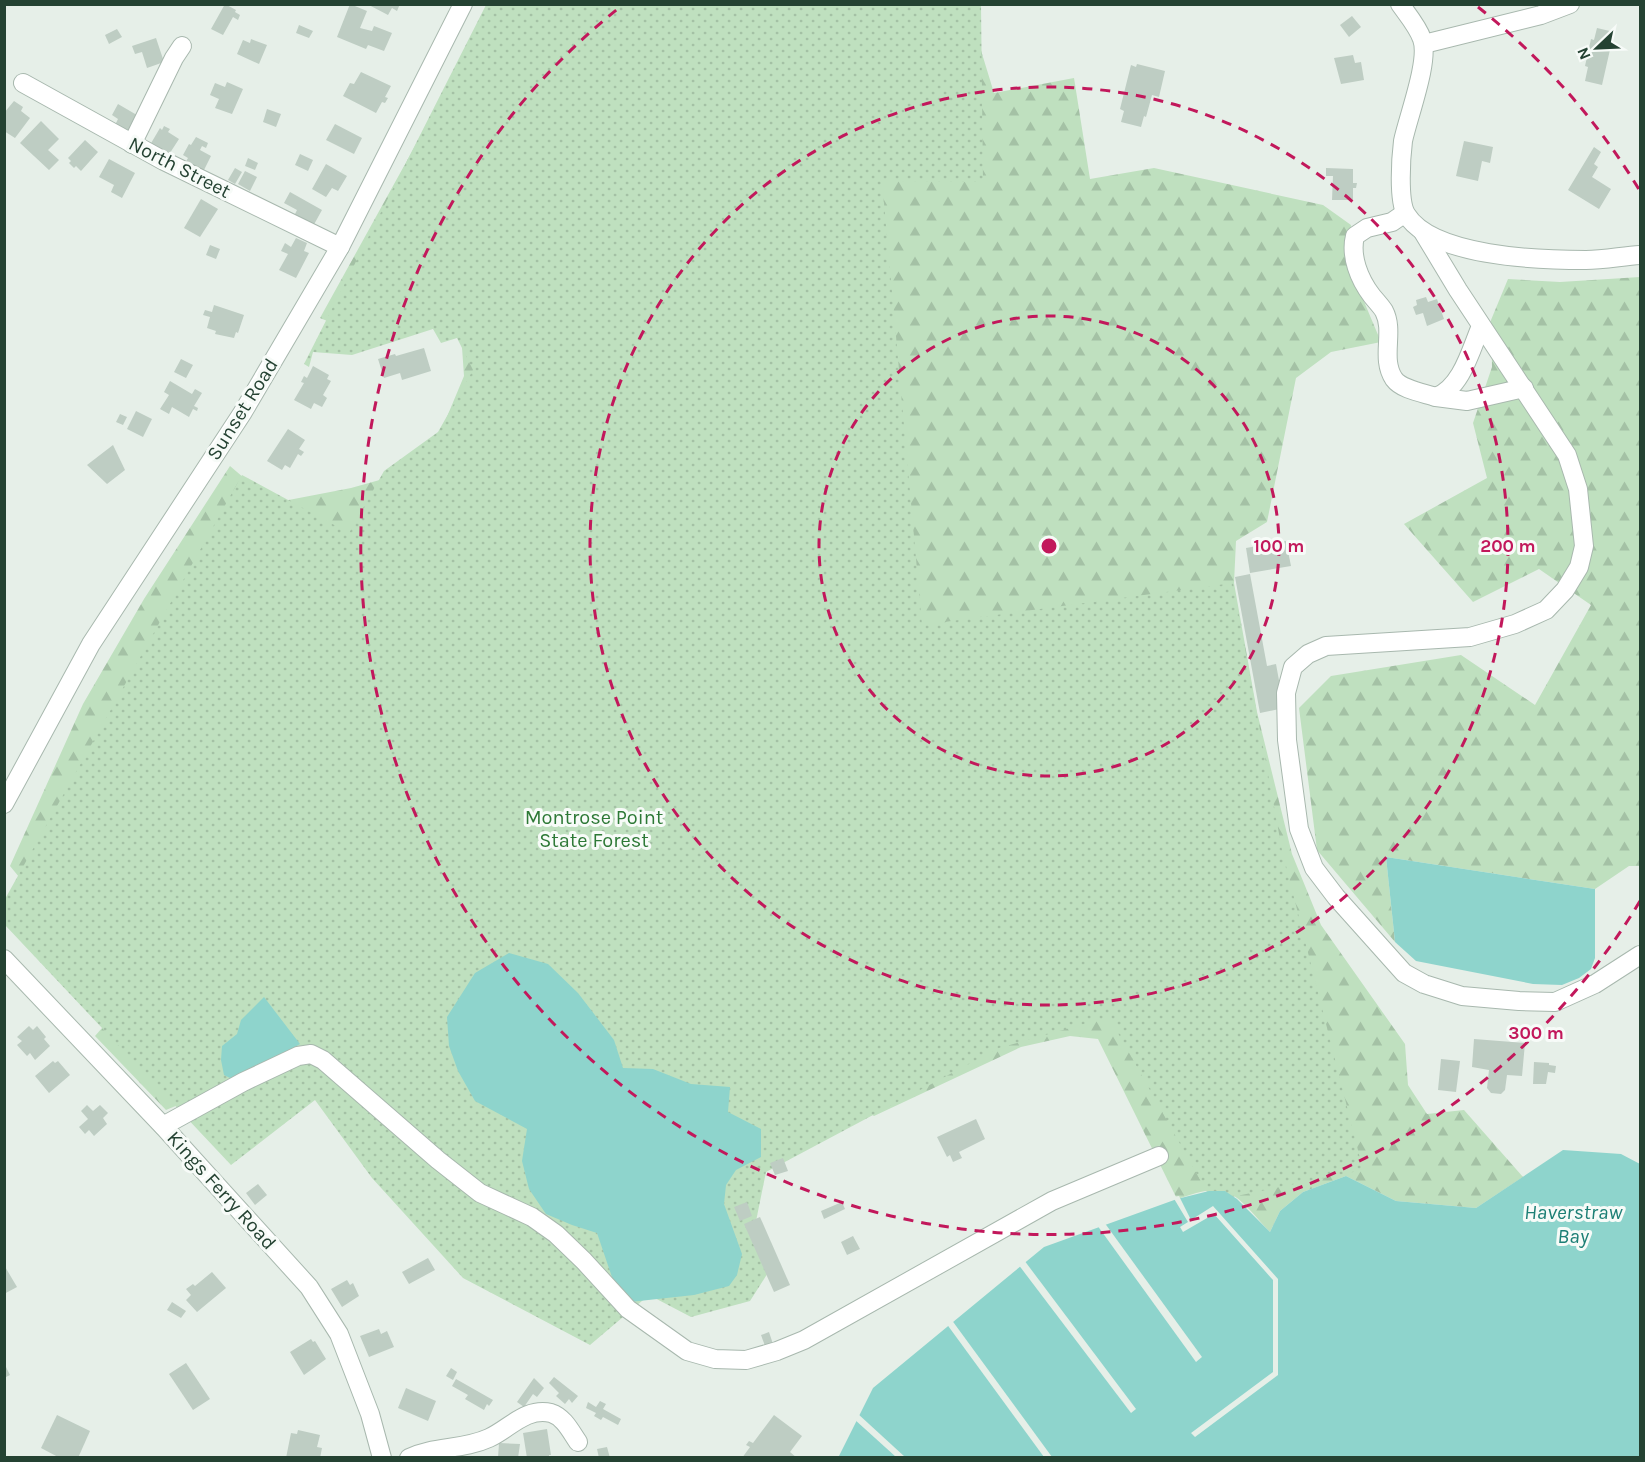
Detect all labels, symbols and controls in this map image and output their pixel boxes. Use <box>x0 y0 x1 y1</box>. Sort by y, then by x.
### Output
north arrow <box>1567 18 1627 78</box>
text: N <box>1573 45 1595 63</box>
street label: North Street <box>125 132 235 203</box>
street label: Sunset Road <box>202 354 283 464</box>
text: 100 m <box>1254 535 1304 557</box>
text: 200 m <box>1480 535 1536 557</box>
centre of rings <box>1039 536 1059 556</box>
park label: Montrose Point State Forest <box>525 806 664 852</box>
text: 300 m <box>1508 1022 1564 1044</box>
street label: Kings Ferry Road <box>162 1126 281 1254</box>
water label: Haverstraw Bay <box>1524 1200 1623 1248</box>

